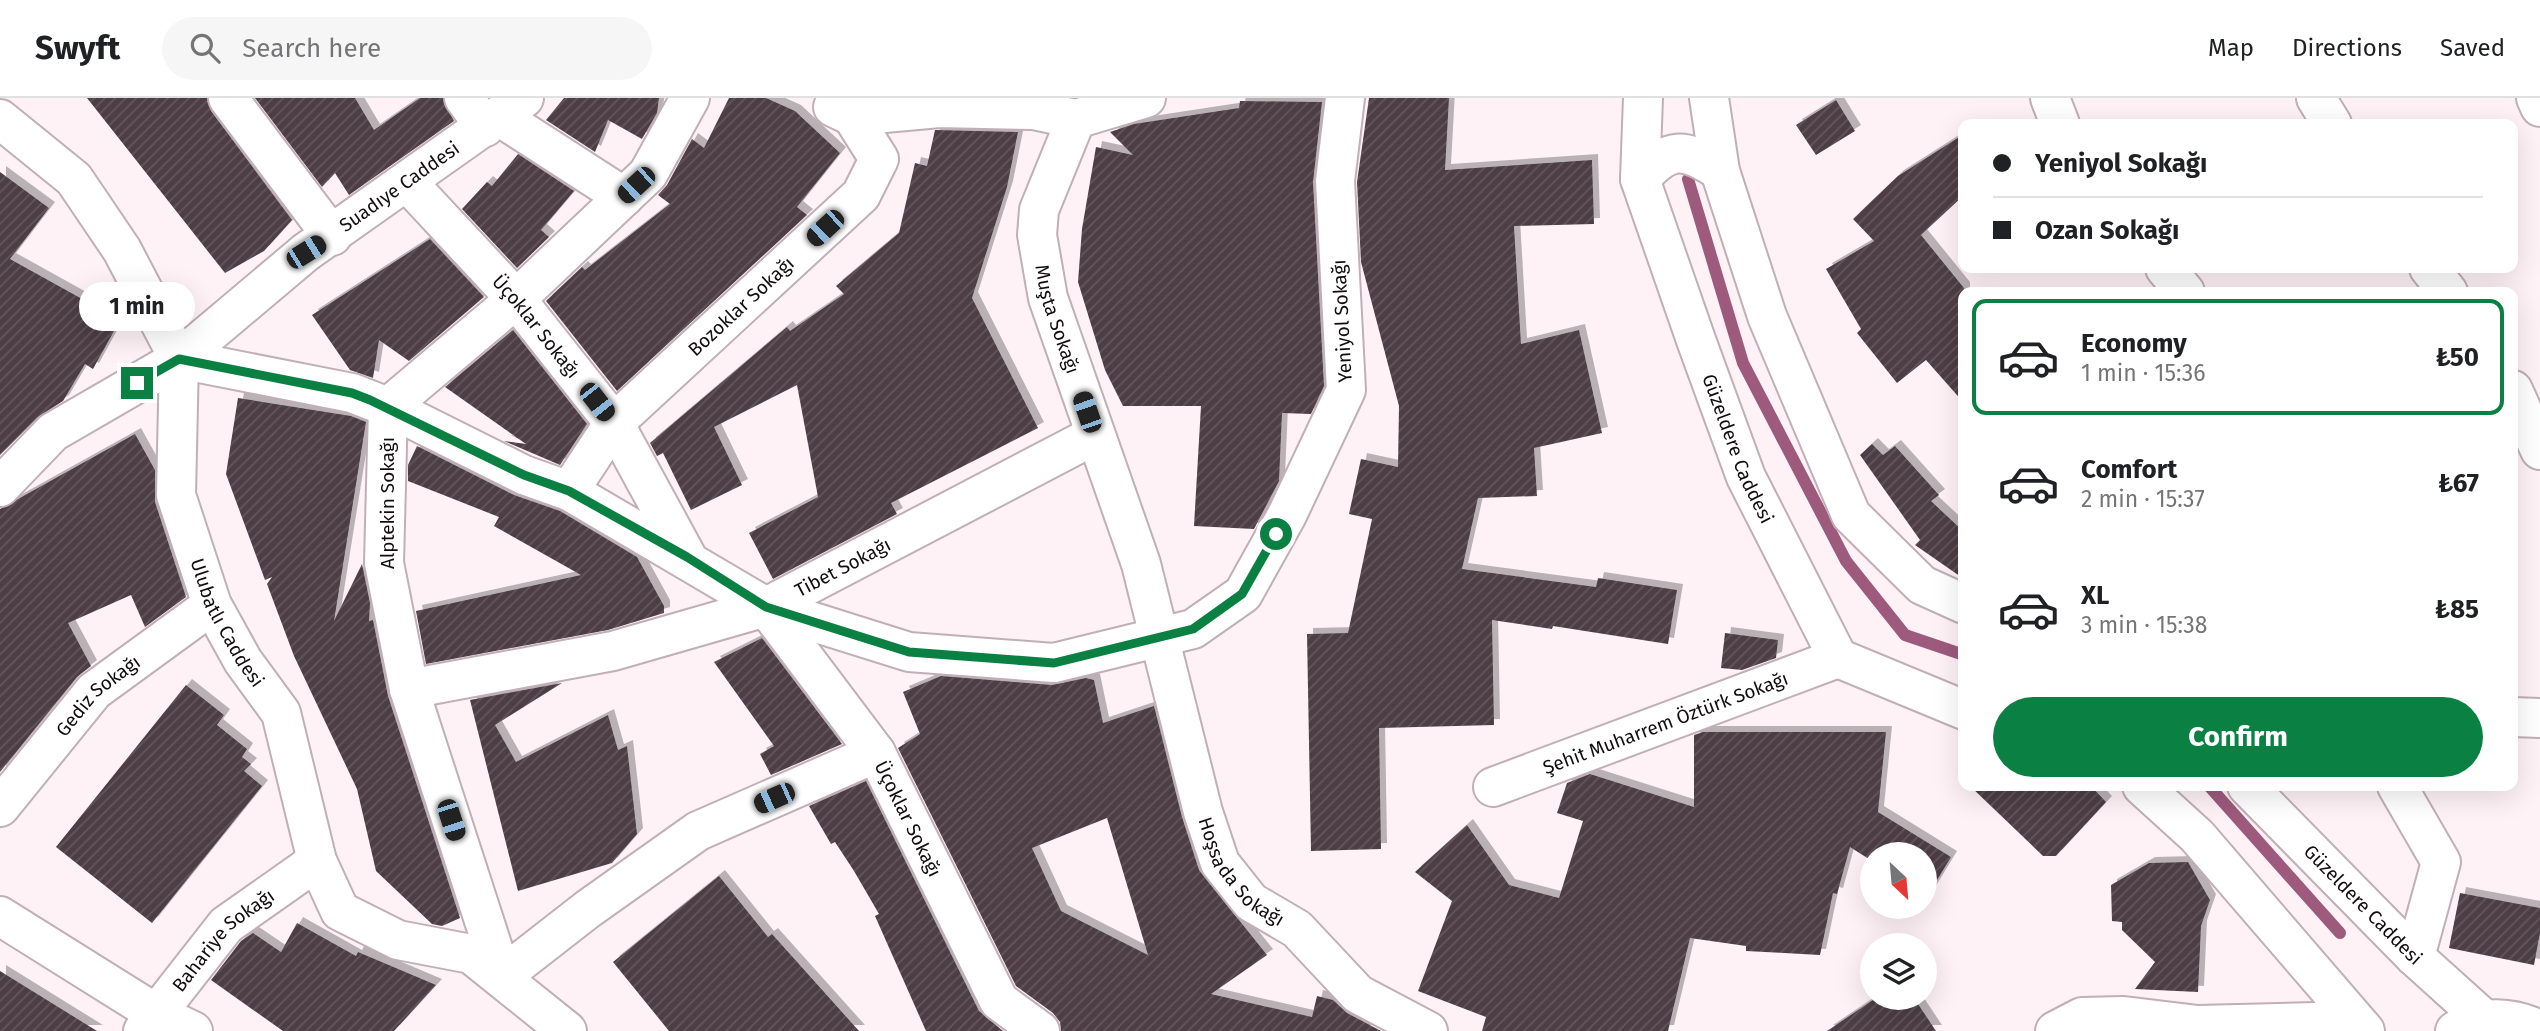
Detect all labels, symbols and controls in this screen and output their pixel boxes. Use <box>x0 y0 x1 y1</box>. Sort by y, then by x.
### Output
search box <box>162 17 652 80</box>
text: Swyft <box>35 28 120 68</box>
icon: search <box>186 29 224 67</box>
text: Search here <box>242 33 381 64</box>
text: Map <box>2208 34 2254 62</box>
text: Directions <box>2292 34 2402 62</box>
text: Saved <box>2440 34 2505 62</box>
street label: Suadıye Caddesi <box>335 136 463 236</box>
text: Yeniyol Sokağı <box>2035 148 2207 179</box>
car <box>614 163 659 207</box>
car <box>803 206 848 250</box>
text: Ozan Sokağı <box>2035 215 2179 246</box>
car <box>283 232 330 272</box>
street label: Bozoklar Sokağı <box>683 251 799 361</box>
street label: Yeniyol Sokağı <box>1327 259 1357 383</box>
street label: Muşta Sokağı <box>1031 263 1085 377</box>
street label: Üçoklar Sokağı <box>488 270 585 383</box>
callout: 1 min <box>79 282 195 330</box>
text: 1 min <box>109 292 165 320</box>
icon: car <box>1997 326 2060 389</box>
text: Economy <box>2081 328 2187 359</box>
text: ₺50 <box>2435 342 2479 373</box>
text: 1 min · 15:36 <box>2081 359 2205 387</box>
route end <box>121 367 153 399</box>
street label: Güzeldere Caddesi <box>1698 371 1779 527</box>
car <box>576 379 619 425</box>
car <box>1071 389 1104 435</box>
street label: Alptekin Sokağı <box>376 437 399 569</box>
icon: car <box>1997 452 2060 515</box>
text: Comfort <box>2081 454 2177 485</box>
text: ₺67 <box>2438 468 2479 499</box>
text: 2 min · 15:37 <box>2081 485 2205 513</box>
route start <box>1260 518 1292 550</box>
street label: Tibet Sokağı <box>791 532 894 602</box>
street label: Ulubatlı Caddesi <box>186 555 269 691</box>
icon: car <box>1997 578 2060 641</box>
text: XL <box>2081 580 2109 611</box>
text: ₺85 <box>2435 594 2479 625</box>
text: 3 min · 15:38 <box>2081 611 2207 639</box>
street label: Gediz Sokağı <box>51 650 144 741</box>
street label: Şehit Muharrem Öztürk Sokağı <box>1540 666 1791 779</box>
button: Confirm <box>1993 697 2483 777</box>
street label: Üçoklar Sokağı <box>870 757 947 880</box>
car <box>751 780 798 816</box>
car <box>435 797 468 843</box>
street label: Hoşsada Sokağı <box>1194 814 1289 931</box>
street label: Güzeldere Caddesi <box>2299 840 2427 969</box>
north arrow <box>1860 842 1937 919</box>
map controls <box>1860 842 1937 1010</box>
street label: Bahariye Sokağı <box>167 883 278 996</box>
button: layers <box>1860 933 1937 1010</box>

